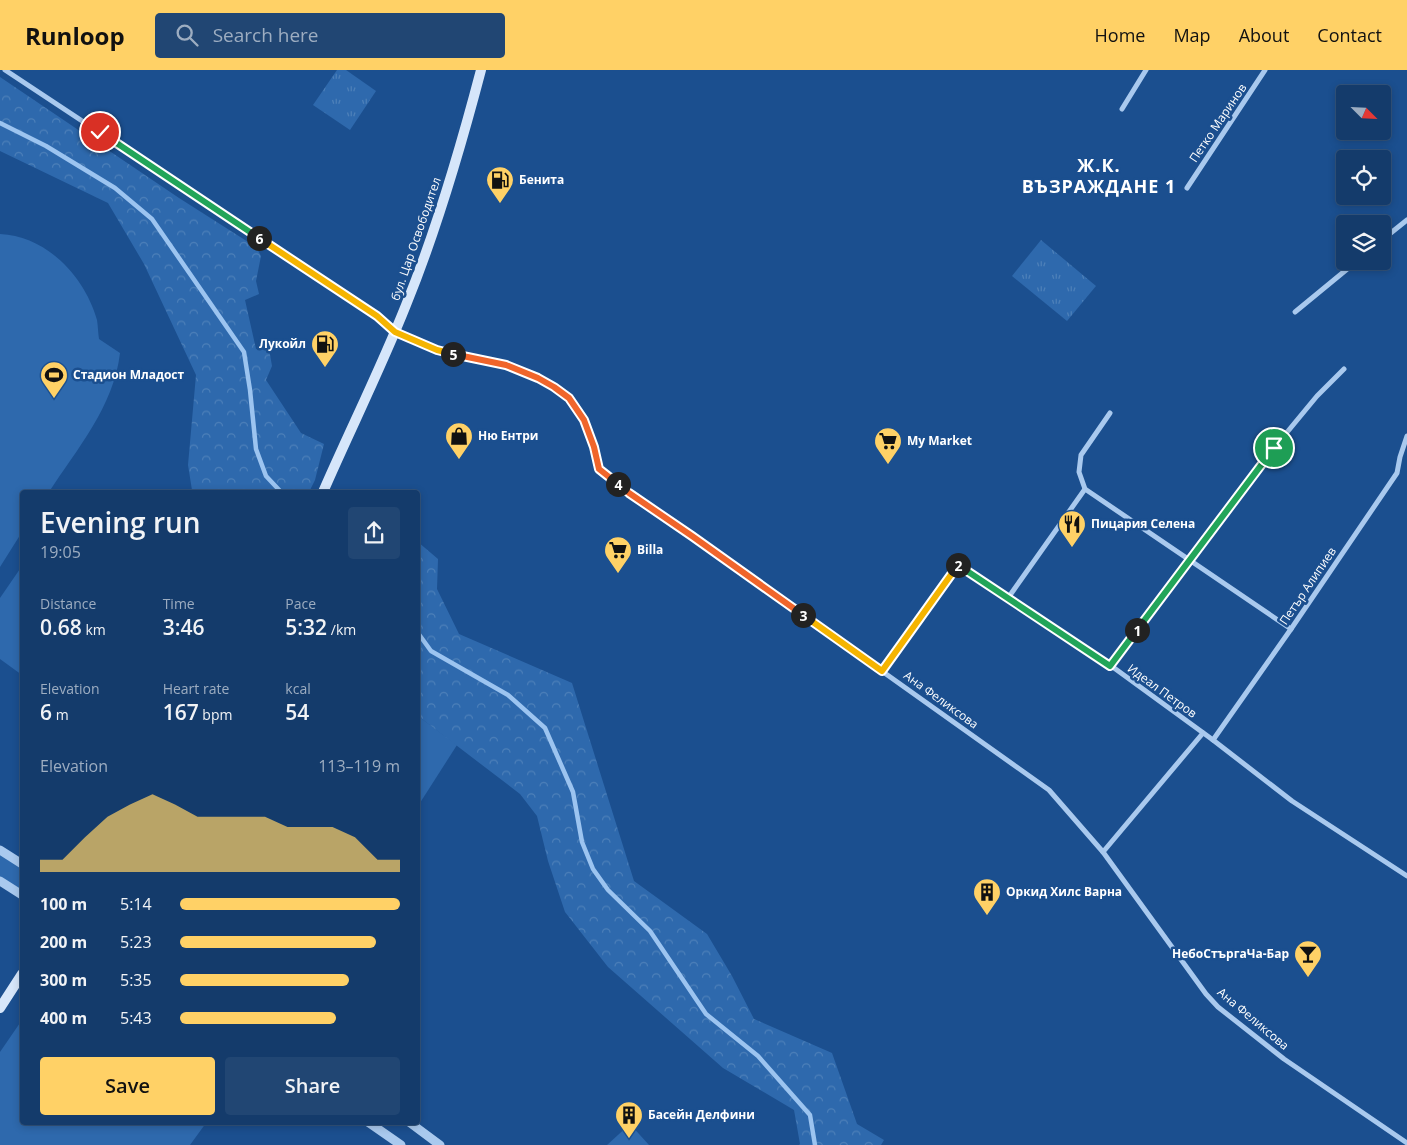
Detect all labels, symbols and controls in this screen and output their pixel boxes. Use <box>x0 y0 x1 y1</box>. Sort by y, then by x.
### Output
search box <box>155 13 505 58</box>
text: Runloop <box>25 19 125 52</box>
icon: search <box>173 21 201 49</box>
text: Search here <box>213 22 318 48</box>
text: Home <box>1095 23 1145 47</box>
text: Map <box>1173 23 1211 47</box>
text: About <box>1239 23 1289 47</box>
text: Contact <box>1317 23 1382 47</box>
street label: Петко Маринов <box>1185 80 1250 166</box>
north arrow <box>1336 85 1391 140</box>
map controls <box>1336 85 1391 270</box>
pin <box>79 111 121 153</box>
icon: check <box>86 118 114 146</box>
button: locate <box>1336 150 1391 205</box>
district label: Ж.К. ВЪЗРАЖДАНЕ 1 <box>1022 153 1176 198</box>
fuel station icon: Бенита <box>485 165 515 204</box>
place label: Бенита <box>519 171 564 188</box>
street label: бул. Цар Освободител <box>386 175 445 303</box>
button: layers <box>1336 215 1391 270</box>
pin: 6 <box>246 226 272 250</box>
text: 6 <box>255 229 264 248</box>
fuel station icon: Лукойл <box>310 329 340 368</box>
place label: Лукойл <box>259 335 306 352</box>
pin: 5 <box>440 342 466 366</box>
text: 5 <box>449 345 458 364</box>
sports icon: Стадион Младост <box>39 360 69 399</box>
place label: Стадион Младост <box>73 366 185 383</box>
shop icon: Ню Ентри <box>444 421 474 460</box>
supermarket icon: My Market <box>873 426 903 465</box>
place label: Ню Ентри <box>478 427 538 444</box>
pin <box>1253 427 1295 469</box>
place label: My Market <box>907 432 972 449</box>
icon: arrive <box>1260 434 1288 462</box>
pin: 4 <box>606 472 630 496</box>
text: 4 <box>614 475 623 494</box>
text: Evening run <box>40 503 201 541</box>
button: share <box>348 507 400 559</box>
restaurant icon: Пицария Селена <box>1057 509 1087 548</box>
place label: Пицария Селена <box>1091 515 1195 532</box>
supermarket icon: Billa <box>603 535 633 574</box>
text: 19:05 <box>40 541 81 563</box>
place label: Billa <box>637 541 663 558</box>
street label: Петър Алипиев <box>1275 543 1340 628</box>
pin: 2 <box>946 552 970 578</box>
text: 2 <box>954 556 963 575</box>
text: Distance <box>40 594 96 613</box>
text: Time <box>163 594 195 613</box>
text: Pace <box>285 594 316 613</box>
pin: 3 <box>790 602 816 628</box>
text: 3 <box>799 606 808 625</box>
text: 0.68 <box>40 613 82 641</box>
text: 3:46 <box>163 613 204 641</box>
text: 5:32 <box>285 613 327 641</box>
pin: 1 <box>1124 618 1150 642</box>
text: km <box>82 620 106 639</box>
text: /km <box>327 620 356 639</box>
text: 1 <box>1133 621 1142 640</box>
street label: Идеал Петров <box>1124 660 1201 722</box>
street label: Ана Феликсова <box>900 667 982 732</box>
text: Elevation <box>40 679 99 698</box>
text: Heart rate <box>163 679 229 698</box>
text: kcal <box>285 679 311 698</box>
text: 6 <box>40 698 52 726</box>
text: 167 <box>163 698 199 726</box>
text: 54 <box>285 698 309 726</box>
text: m <box>52 705 69 724</box>
text: bpm <box>199 705 232 724</box>
text: Elevation <box>40 755 108 777</box>
text: 113–119 m <box>318 755 400 777</box>
building icon: Оркид Хилс Варна <box>972 877 1002 916</box>
place label: Оркид Хилс Варна <box>1006 883 1122 900</box>
text: 100 m <box>40 893 87 915</box>
text: 5:14 <box>120 893 152 915</box>
text: 200 m <box>40 931 87 953</box>
text: 5:23 <box>120 931 152 953</box>
bar icon: НебоСтъргаЧа-Бар <box>1293 939 1323 978</box>
place label: НебоСтъргаЧа-Бар <box>1172 945 1289 962</box>
text: 300 m <box>40 969 87 991</box>
text: 5:35 <box>120 969 152 991</box>
street label: Ана Феликсова <box>1214 984 1293 1054</box>
text: 400 m <box>40 1007 87 1029</box>
text: 5:43 <box>120 1007 152 1029</box>
button: Save <box>40 1057 215 1115</box>
button: Share <box>225 1057 400 1115</box>
building icon: Басейн Делфини <box>614 1100 644 1139</box>
place label: Басейн Делфини <box>648 1106 755 1123</box>

